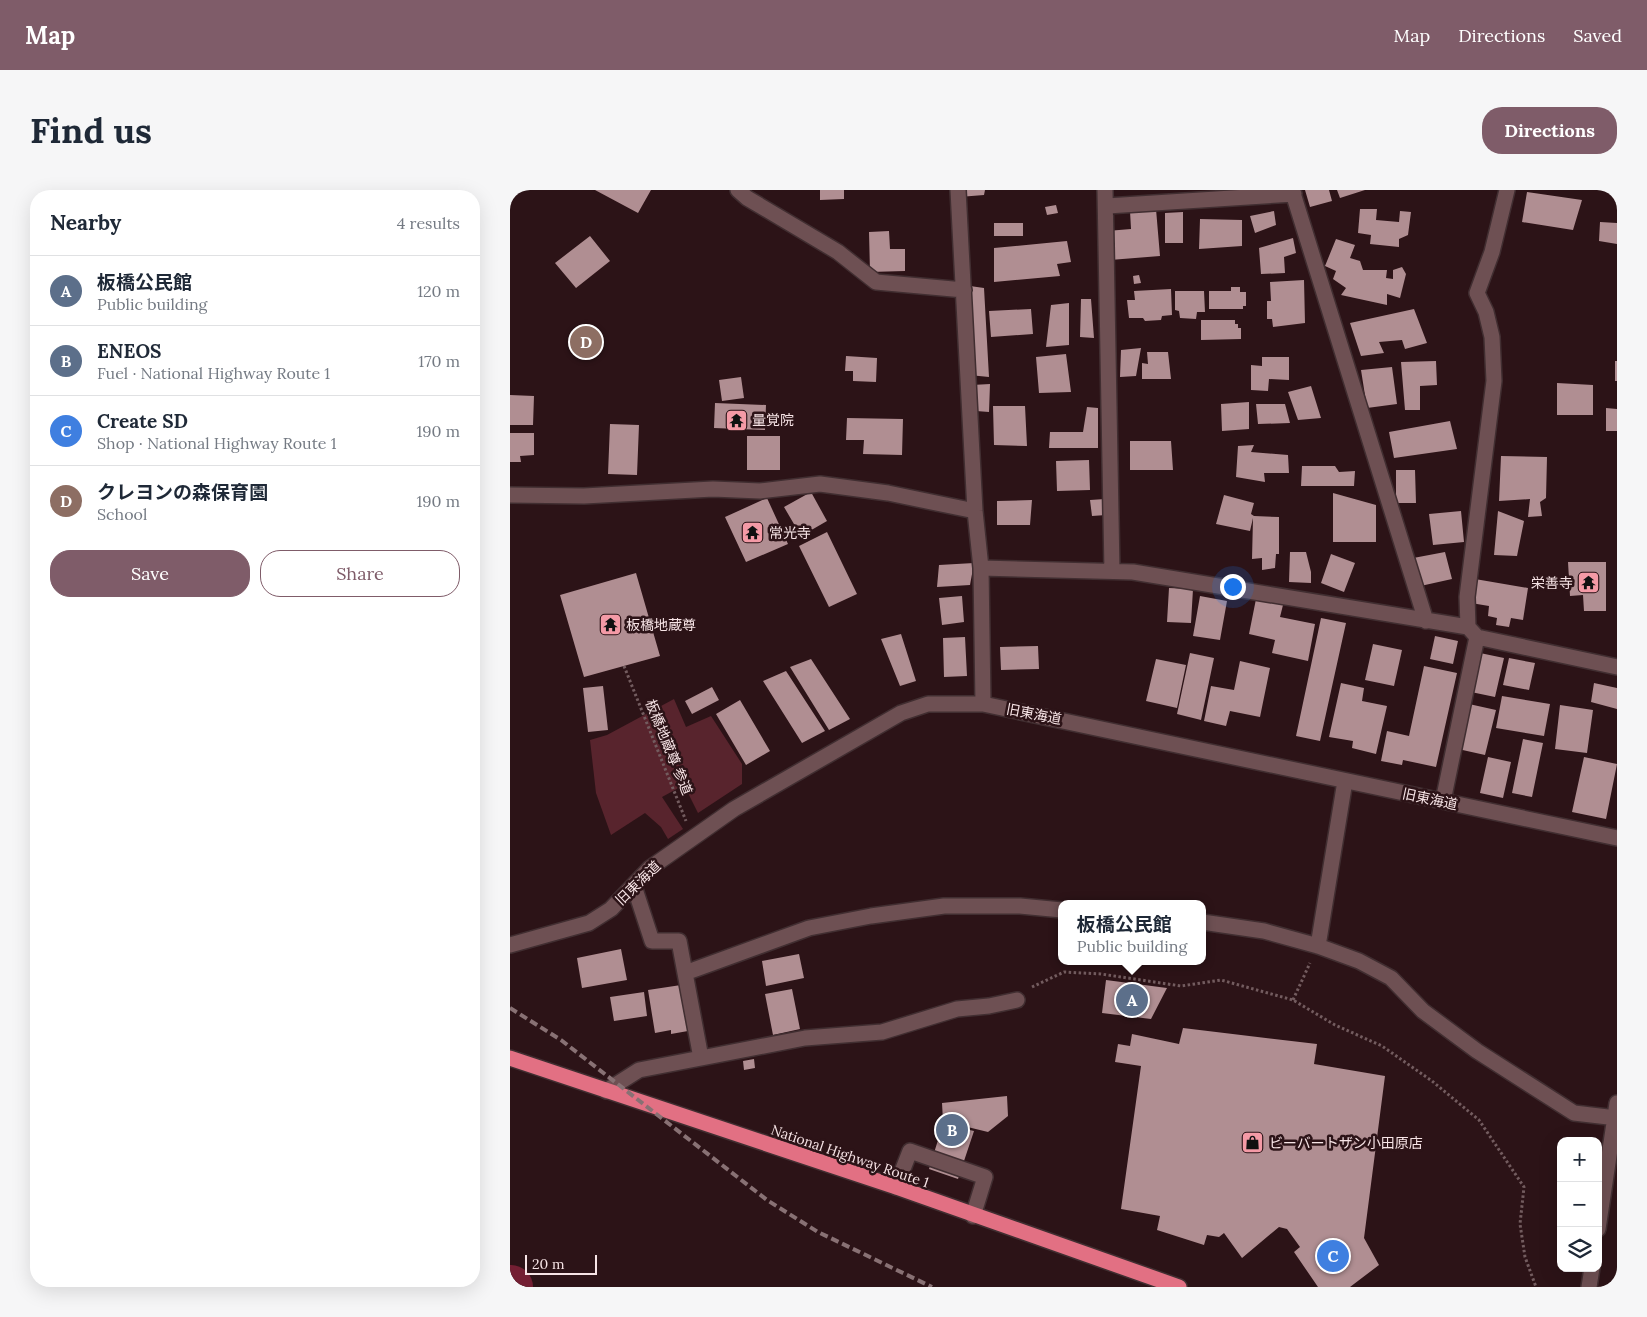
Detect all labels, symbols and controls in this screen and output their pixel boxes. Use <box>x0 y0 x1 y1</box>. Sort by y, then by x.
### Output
text: Map <box>25 20 75 51</box>
text: Map <box>1394 24 1430 47</box>
text: Directions <box>1458 24 1545 47</box>
text: Saved <box>1573 24 1622 47</box>
button: Directions <box>1482 107 1617 154</box>
text: Find us <box>30 108 152 153</box>
text: Nearby <box>50 209 121 236</box>
text: 4 results <box>397 213 460 233</box>
text: 板橋公民館 <box>97 270 192 294</box>
text: A <box>61 281 71 301</box>
text: 120 m <box>417 281 460 301</box>
text: Public building <box>97 294 207 314</box>
pin: D <box>570 323 602 361</box>
text: ENEOS <box>97 339 161 363</box>
text: B <box>61 351 71 371</box>
text: 170 m <box>418 351 460 371</box>
text: Fuel · National Highway Route 1 <box>97 363 330 383</box>
temple icon: 量覚院 <box>724 408 748 432</box>
text: Create SD <box>97 409 188 433</box>
place label: 量覚院 <box>752 411 794 429</box>
text: C <box>60 421 72 441</box>
text: 190 m <box>416 421 460 441</box>
text: Shop · National Highway Route 1 <box>97 433 337 453</box>
text: クレヨンの森保育園 <box>97 480 268 504</box>
text: D <box>60 491 72 511</box>
text: 190 m <box>416 491 460 511</box>
text: School <box>97 504 147 524</box>
temple icon: 常光寺 <box>741 521 765 545</box>
place label: 常光寺 <box>769 524 811 542</box>
button: Save <box>50 550 250 597</box>
button: Share <box>260 550 460 597</box>
temple icon: 栄善寺 <box>1577 571 1601 595</box>
your location <box>1220 574 1246 600</box>
place label: 栄善寺 <box>1531 574 1573 592</box>
temple icon: 板橋地蔵尊 <box>598 613 622 637</box>
place label: 板橋地蔵尊 <box>626 616 696 634</box>
street label: 板橋地蔵尊 参道 <box>642 696 696 798</box>
street label: 旧東海道 <box>1005 700 1063 728</box>
street label: 旧東海道 <box>1401 784 1459 814</box>
street label: 旧東海道 <box>612 857 664 909</box>
popup <box>1058 900 1206 965</box>
text: 板橋公民館 <box>1077 912 1172 936</box>
text: Public building <box>1077 936 1187 956</box>
pin: A <box>1116 981 1148 1019</box>
pin: B <box>936 1111 968 1149</box>
street label: National Highway Route 1 <box>769 1120 931 1192</box>
shop icon: ビーバートザン小田原店 <box>1241 1131 1265 1155</box>
place label: ビーバートザン小田原店 <box>1269 1134 1423 1152</box>
map controls <box>1557 1137 1602 1272</box>
button: + <box>1557 1137 1602 1182</box>
button: − <box>1557 1182 1602 1227</box>
button: layers <box>1557 1227 1602 1272</box>
pin: C <box>1317 1237 1349 1275</box>
scale bar <box>525 1252 598 1275</box>
text: 20 m <box>532 1255 564 1273</box>

